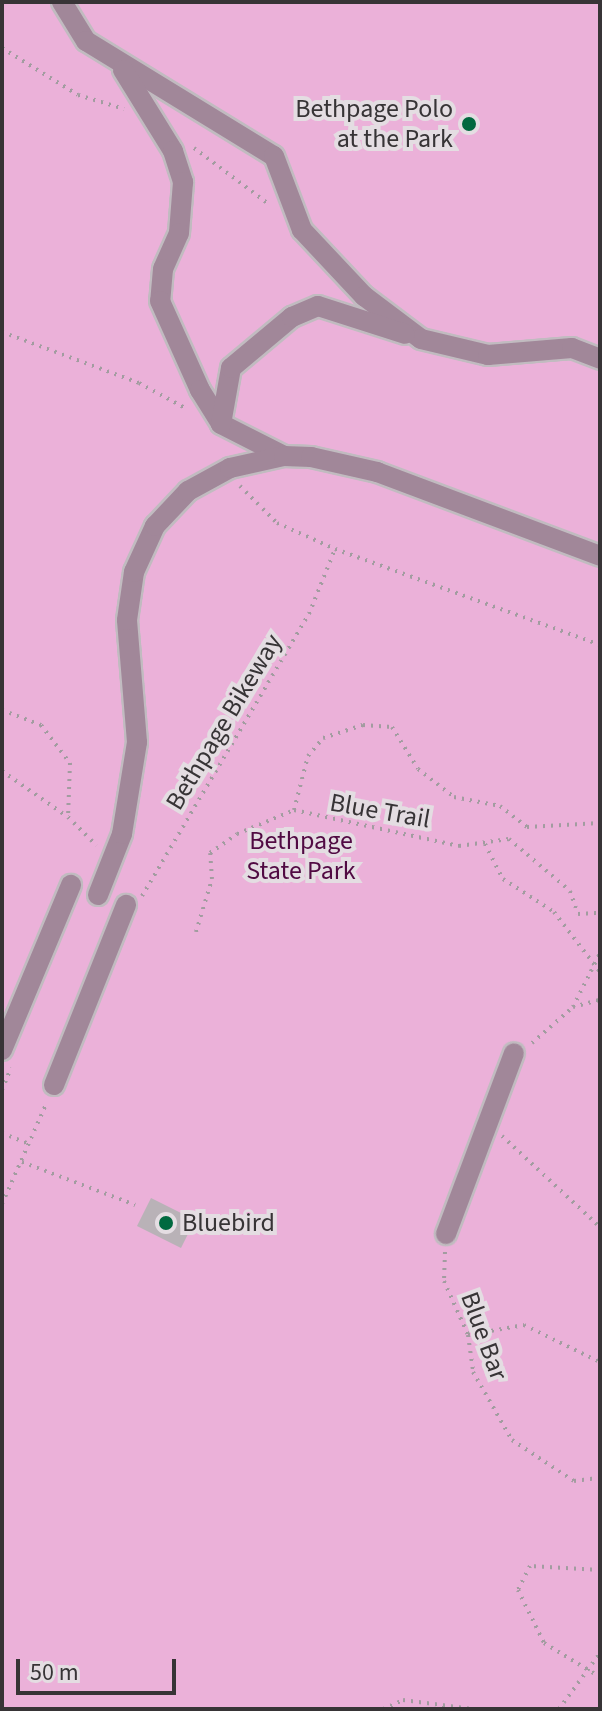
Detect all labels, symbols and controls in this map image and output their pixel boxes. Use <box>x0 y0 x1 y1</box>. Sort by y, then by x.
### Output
place label: Bethpage Polo at the Park <box>295 93 453 154</box>
marker: Bethpage Polo at the Park <box>460 115 478 133</box>
street label: Bethpage Bikeway <box>159 628 289 816</box>
street label: Blue Trail <box>327 787 433 835</box>
park label: Bethpage State Park <box>246 825 356 886</box>
place label: Bluebird <box>182 1207 275 1239</box>
marker: Bluebird <box>157 1214 175 1232</box>
street label: Blue Bar <box>454 1288 514 1384</box>
scale bar <box>20 1643 180 1693</box>
text: 50 m <box>30 1655 79 1690</box>

